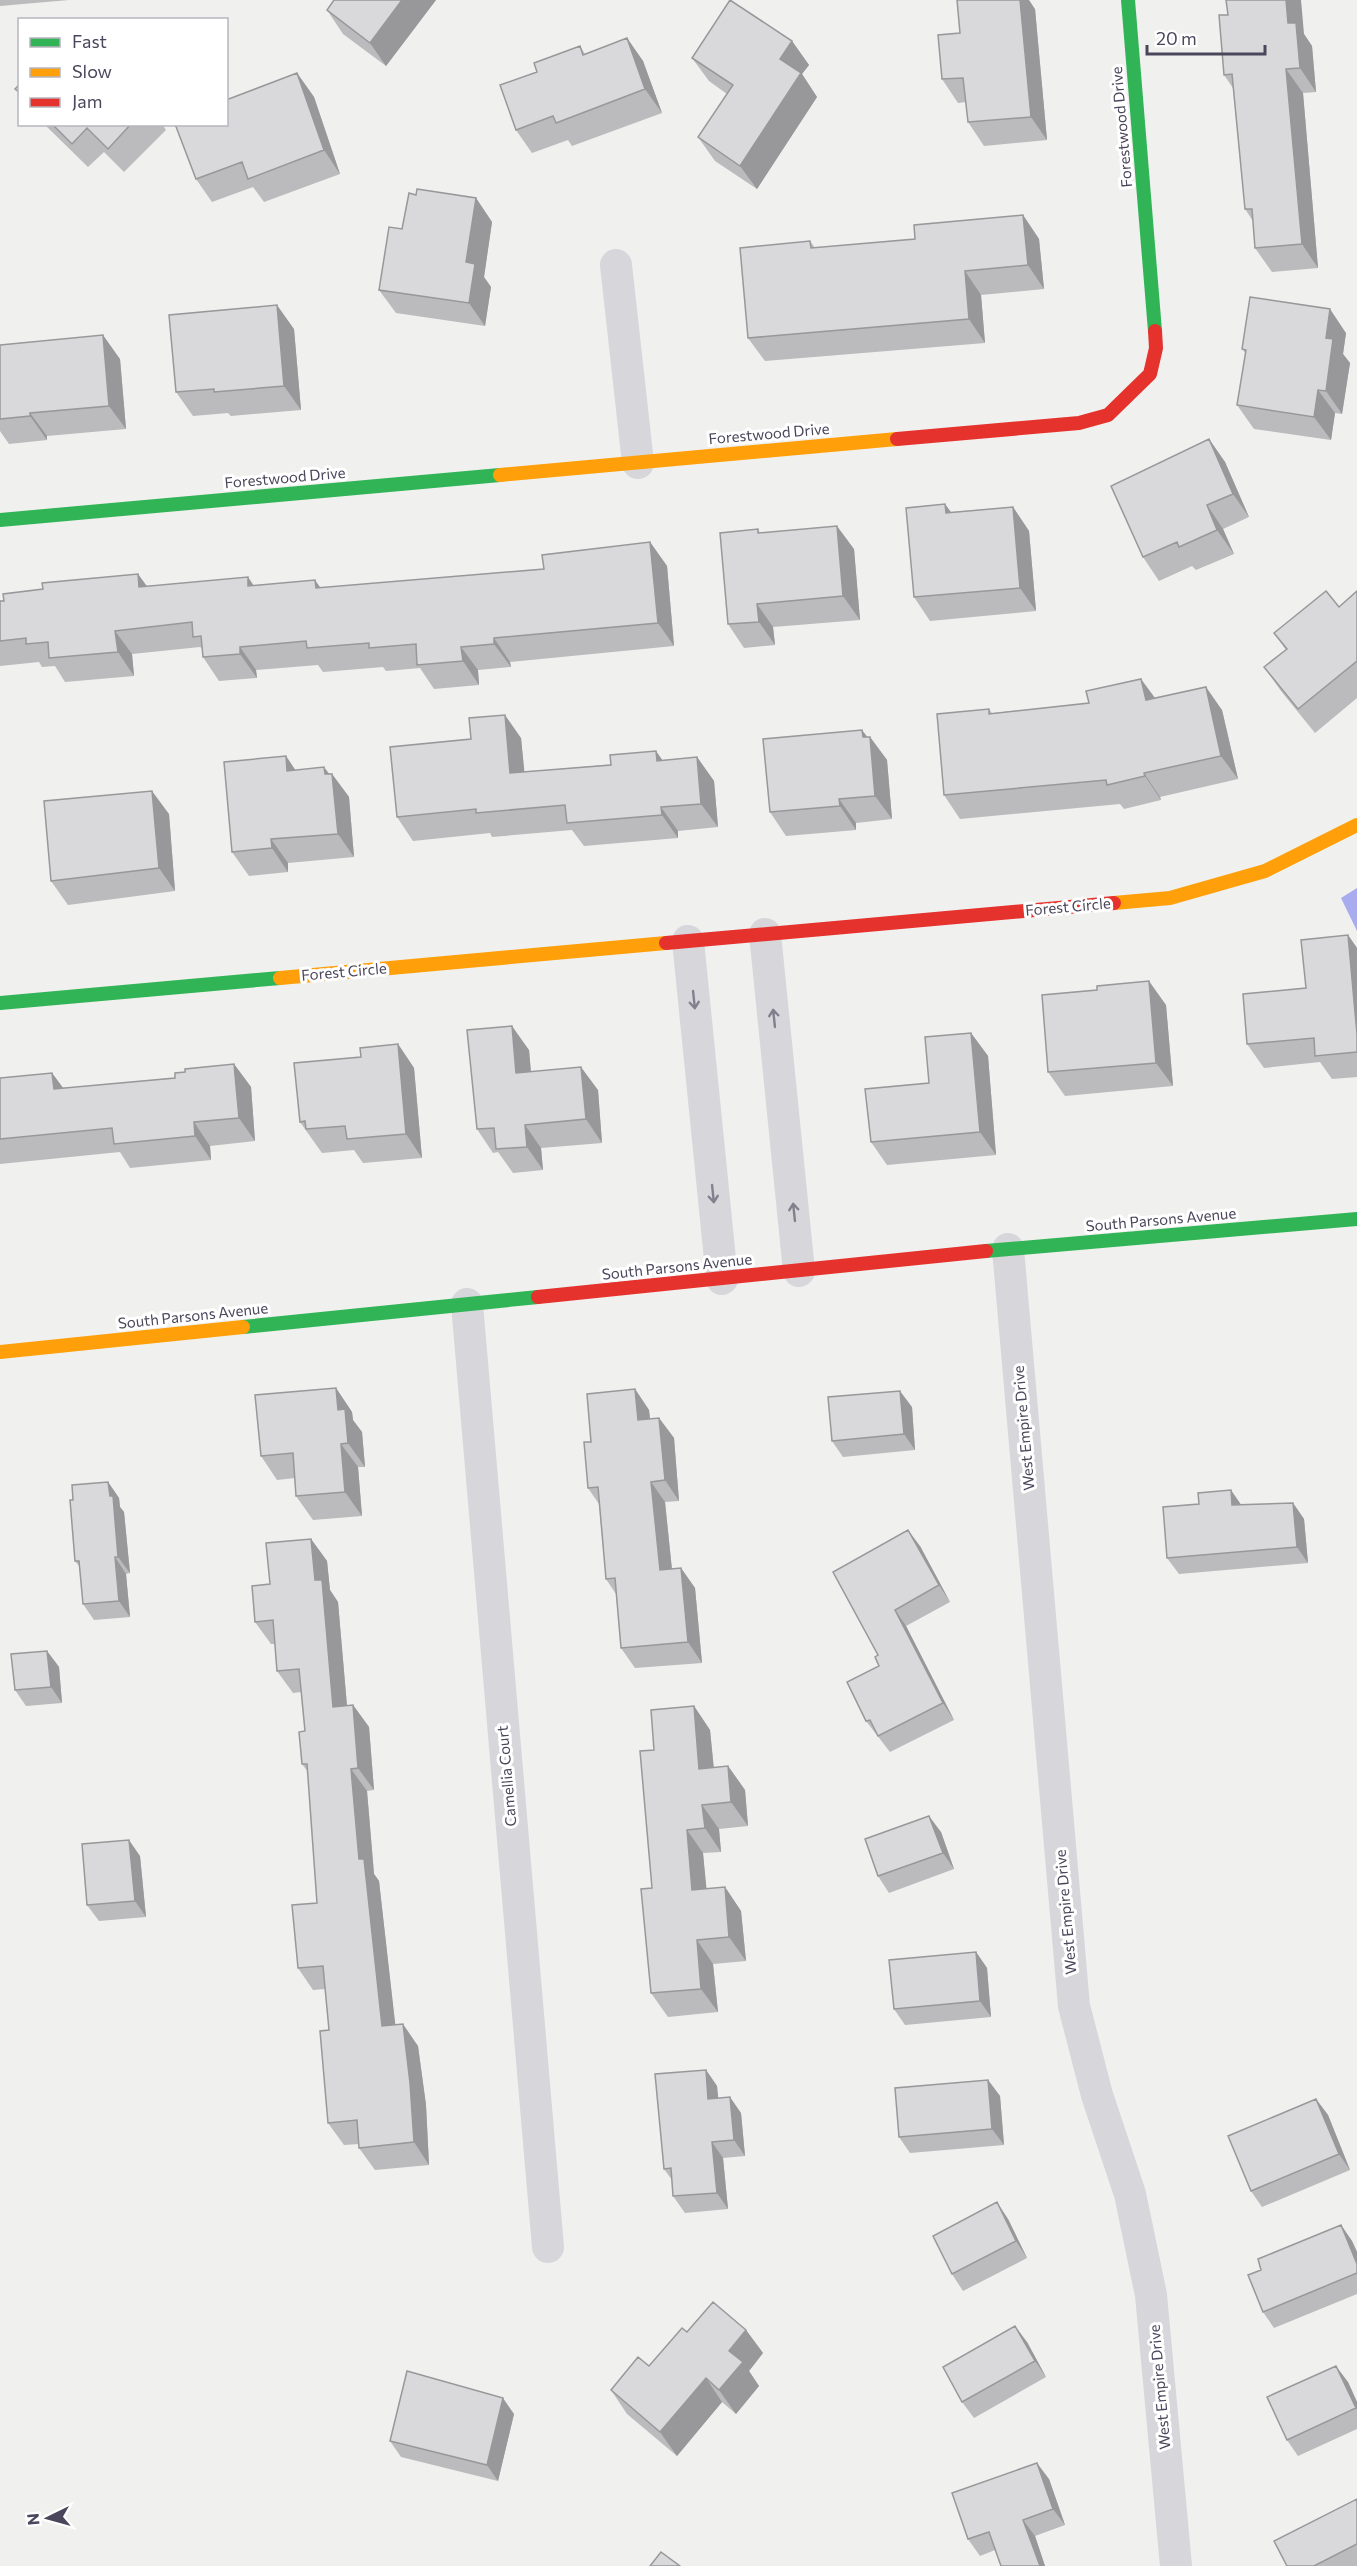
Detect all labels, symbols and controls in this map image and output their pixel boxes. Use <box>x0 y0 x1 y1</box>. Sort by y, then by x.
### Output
legend <box>18 18 228 126</box>
scale bar <box>1147 18 1266 56</box>
text: 20 m <box>1156 27 1197 49</box>
text: Fast <box>72 30 107 52</box>
text: Slow <box>72 60 112 82</box>
street label: Forestwood Drive <box>1107 66 1135 188</box>
text: Jam <box>72 90 102 112</box>
street label: Forestwood Drive <box>708 419 830 447</box>
street label: Forestwood Drive <box>224 463 346 491</box>
street label: Forest Circle <box>1024 893 1111 919</box>
street label: Forest Circle <box>300 958 387 984</box>
one-way arrow <box>689 989 700 1009</box>
one-way arrow <box>768 1009 779 1029</box>
one-way arrow <box>708 1183 719 1203</box>
one-way arrow <box>788 1203 799 1223</box>
street label: South Parsons Avenue <box>1085 1203 1237 1235</box>
street label: South Parsons Avenue <box>601 1249 753 1283</box>
street label: South Parsons Avenue <box>117 1298 269 1332</box>
street label: West Empire Drive <box>1009 1365 1037 1491</box>
street label: Camellia Court <box>493 1725 519 1827</box>
street label: West Empire Drive <box>1051 1849 1079 1975</box>
street label: West Empire Drive <box>1145 2324 1173 2450</box>
north arrow <box>18 2488 78 2548</box>
text: N <box>23 2513 43 2526</box>

